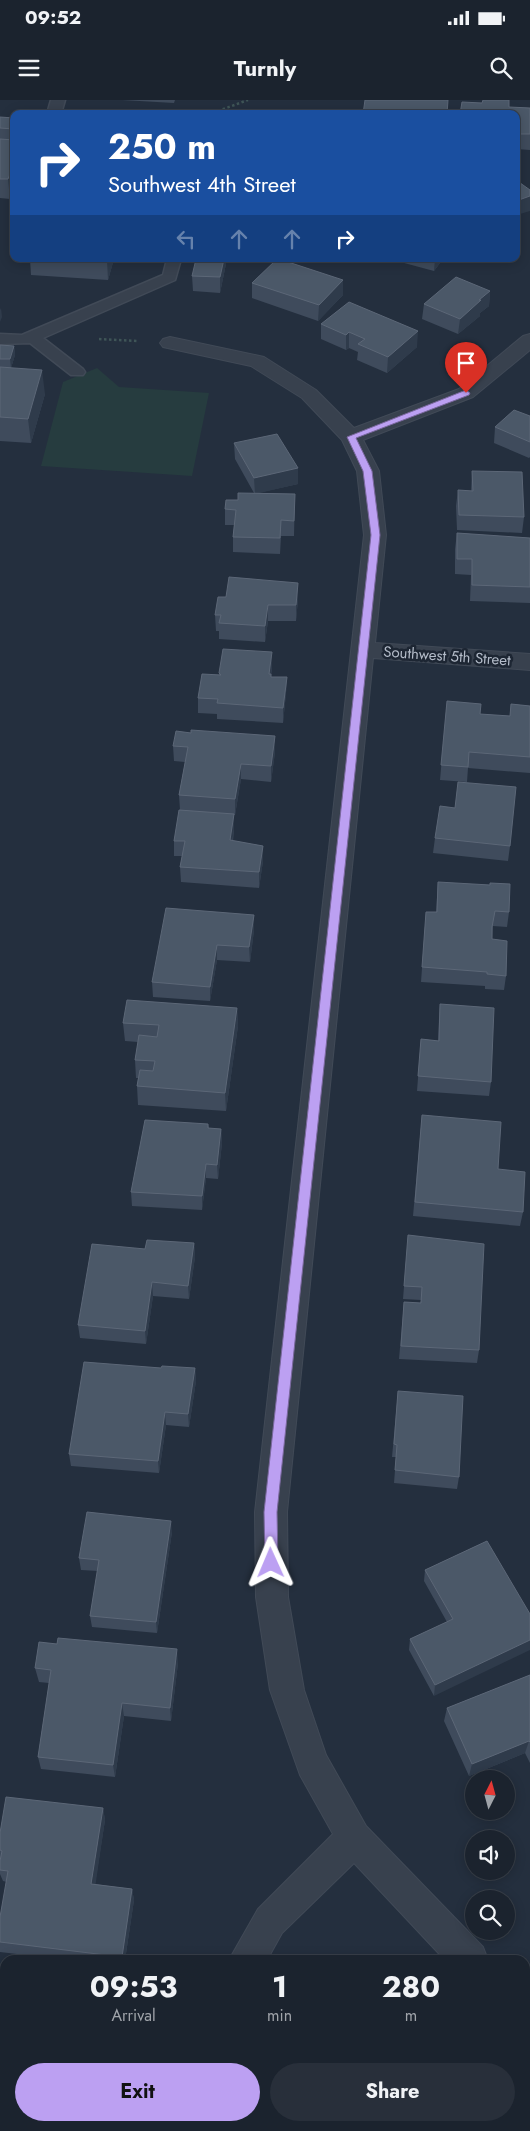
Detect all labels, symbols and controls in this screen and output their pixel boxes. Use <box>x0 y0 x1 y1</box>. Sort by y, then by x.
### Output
text: 09:52 <box>25 4 81 31</box>
text: Turnly <box>234 52 296 84</box>
icon: menu <box>15 54 43 82</box>
icon: search <box>487 54 515 82</box>
text: 250 m <box>108 122 216 172</box>
icon: right <box>25 130 90 195</box>
text: Southwest 4th Street <box>108 168 296 200</box>
icon: left <box>172 225 200 253</box>
icon: ahead <box>225 225 253 253</box>
icon: ahead <box>278 225 306 253</box>
icon: right <box>331 225 359 253</box>
pin <box>445 342 487 393</box>
icon: arrive <box>452 349 480 377</box>
street label: Southwest 5th Street <box>383 641 512 671</box>
position arrow <box>244 1536 296 1588</box>
north arrow <box>465 1770 515 1820</box>
map controls <box>465 1770 515 1940</box>
button: sound <box>465 1830 515 1880</box>
button: search <box>465 1890 515 1940</box>
text: 09:53 <box>90 1965 177 2008</box>
text: 1 <box>272 1965 287 2008</box>
text: 280 <box>382 1965 440 2008</box>
text: Arrival <box>111 2004 156 2027</box>
text: min <box>267 2004 292 2027</box>
text: m <box>405 2004 417 2027</box>
button: Exit <box>15 2063 260 2121</box>
button: Share <box>270 2063 515 2121</box>

